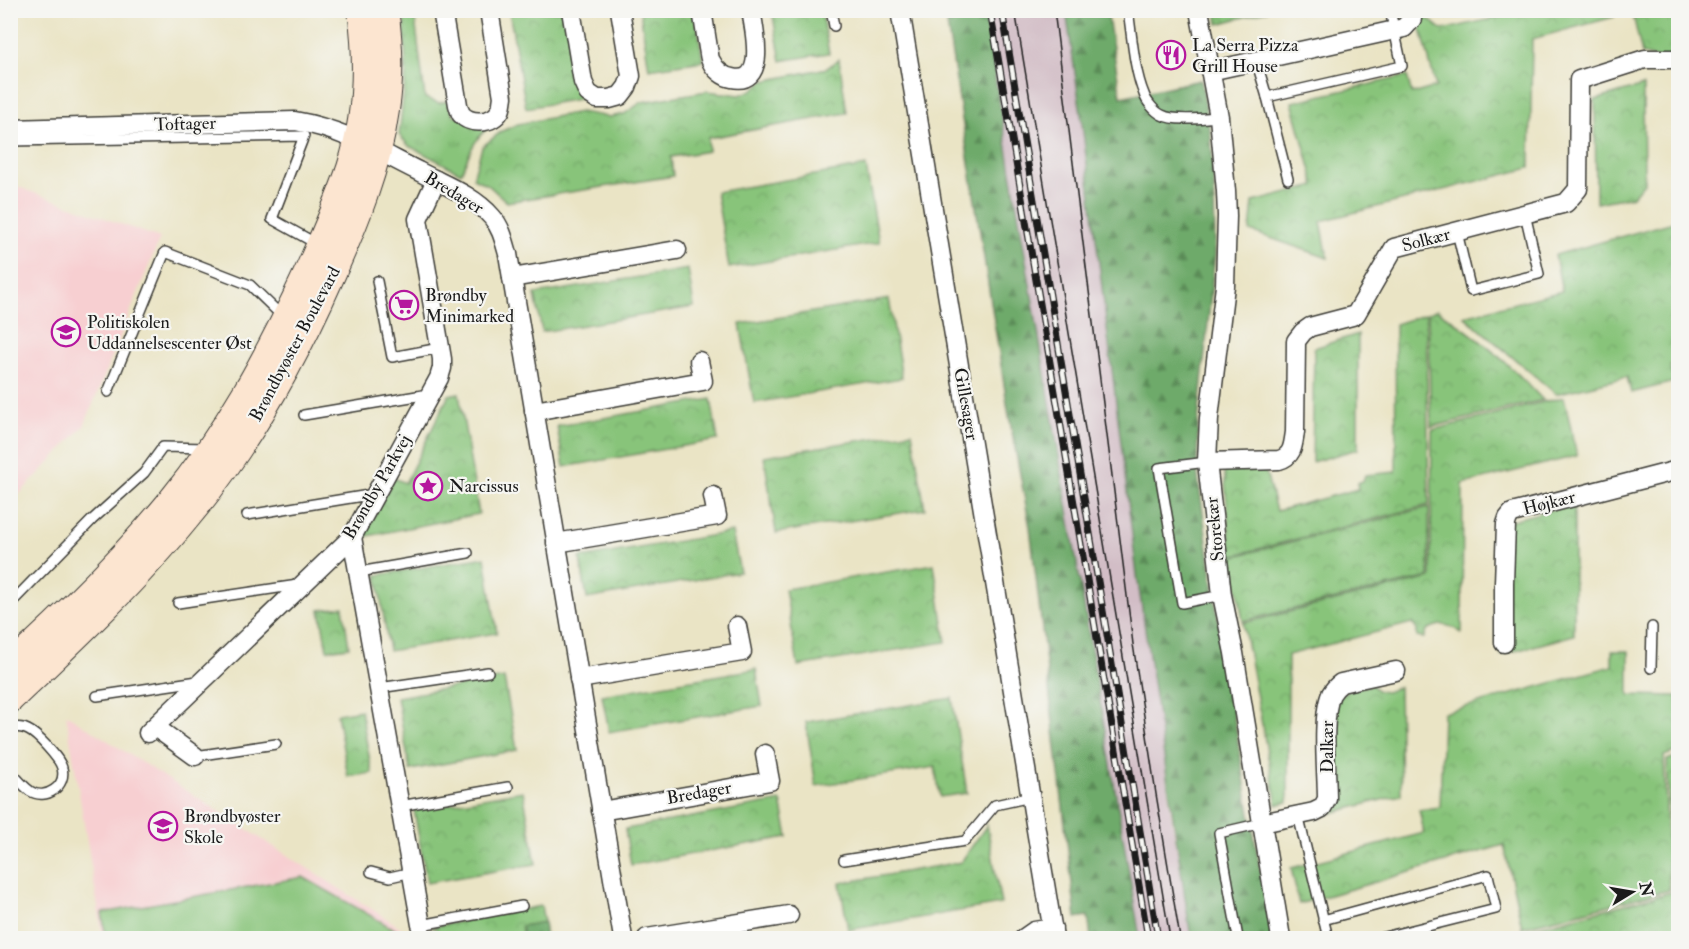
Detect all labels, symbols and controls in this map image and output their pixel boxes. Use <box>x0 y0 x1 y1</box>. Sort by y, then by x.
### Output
place label: La Serra Pizza Grill House <box>1192 34 1299 78</box>
restaurant icon: La Serra Pizza Grill House <box>1155 39 1187 71</box>
street label: Toftager <box>154 111 217 137</box>
street label: Bredager <box>420 166 488 220</box>
street label: Solkær <box>1399 222 1453 257</box>
street label: Brøndbyøster Boulevard <box>244 262 346 426</box>
place label: Brøndby Minimarked <box>425 284 514 328</box>
supermarket icon: Brøndby Minimarked <box>388 289 420 321</box>
place label: Politiskolen Uddannelsescenter Øst <box>87 311 252 355</box>
school or university icon: Politiskolen Uddannelsescenter Øst <box>50 316 82 348</box>
street label: Gillesager <box>948 366 984 442</box>
street label: Brøndby Parkvej <box>338 430 416 544</box>
place icon: Narcissus <box>412 470 444 502</box>
place label: Narcissus <box>449 475 519 498</box>
street label: Højkær <box>1520 485 1578 521</box>
street label: Storekær <box>1200 495 1230 562</box>
street label: Dalkær <box>1316 720 1339 773</box>
street label: Bredager <box>665 776 733 810</box>
place label: Brøndbyøster Skole <box>184 805 281 849</box>
school or university icon: Brøndbyøster Skole <box>147 810 179 842</box>
north arrow <box>1602 862 1662 922</box>
text: N <box>1634 879 1657 899</box>

